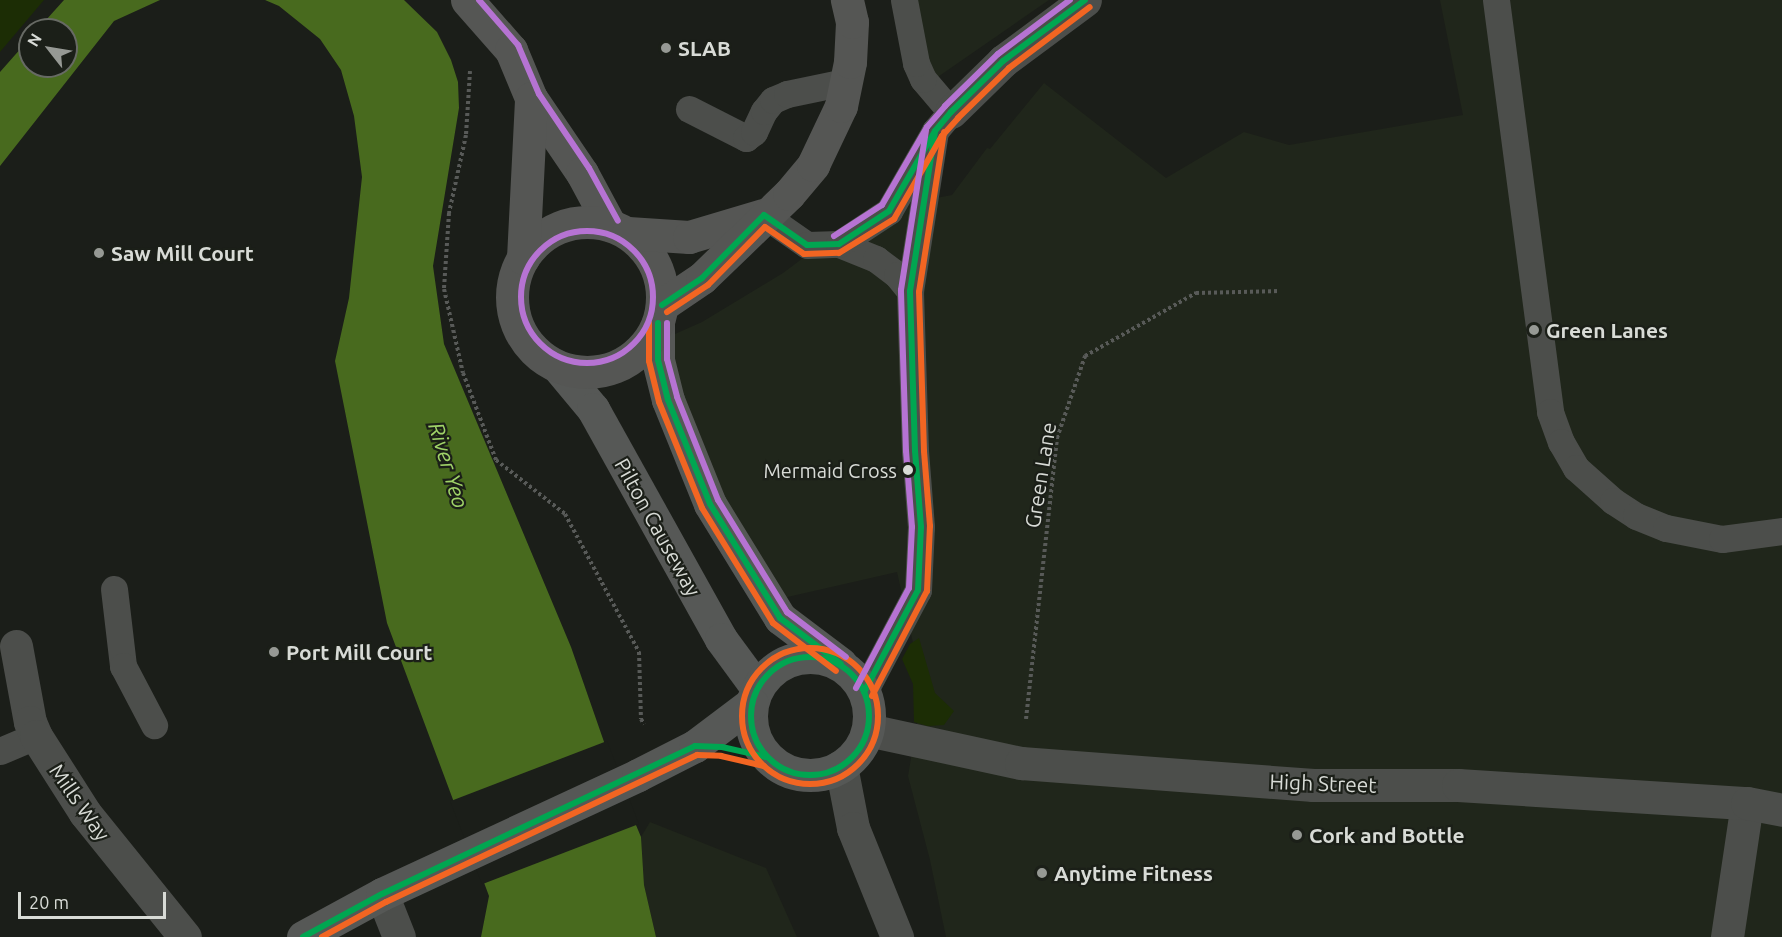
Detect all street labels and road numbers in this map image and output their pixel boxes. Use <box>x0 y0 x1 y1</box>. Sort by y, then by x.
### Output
street label: Green Lane <box>1019 420 1061 530</box>
street label: Pilton Causeway <box>610 454 706 600</box>
street label: Mills Way <box>44 759 116 845</box>
street label: High Street <box>1269 769 1377 797</box>

